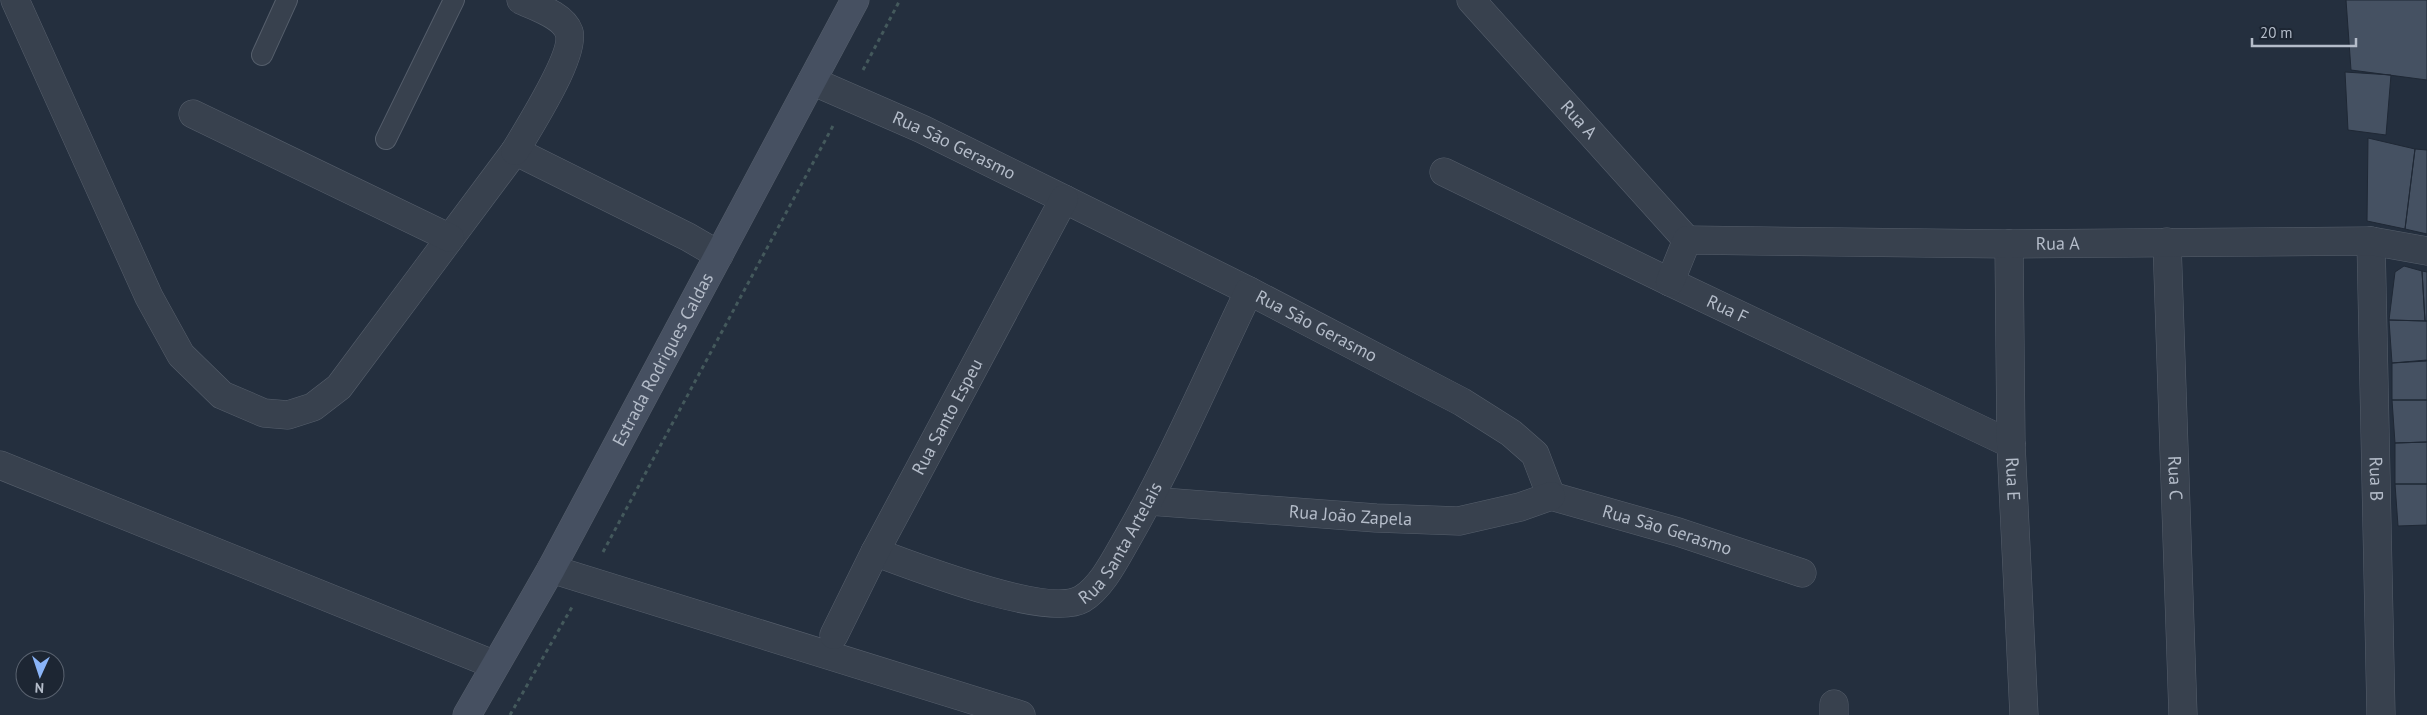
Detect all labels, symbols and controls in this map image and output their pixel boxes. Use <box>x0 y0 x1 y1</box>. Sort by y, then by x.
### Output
scale bar <box>2252 15 2356 47</box>
text: 20 m <box>2260 23 2293 42</box>
street label: Rua A <box>1556 95 1603 144</box>
street label: Rua São Gerasmo <box>889 106 1020 184</box>
street label: Rua A <box>2036 231 2080 255</box>
street label: Estrada Rodrigues Caldas <box>607 269 718 450</box>
street label: Rua São Gerasmo <box>1252 285 1381 367</box>
street label: Rua F <box>1703 289 1752 329</box>
street label: Rua Santo Espeu <box>906 354 987 479</box>
street label: Rua C <box>2163 455 2188 500</box>
street label: Rua B <box>2365 456 2388 501</box>
street label: Rua E <box>2001 457 2026 501</box>
street label: Rua Santa Artelais <box>1074 478 1167 609</box>
street label: Rua São Gerasmo <box>1600 499 1735 560</box>
street label: Rua João Zapela <box>1288 500 1412 530</box>
north arrow <box>15 650 65 700</box>
text: N <box>34 679 44 697</box>

